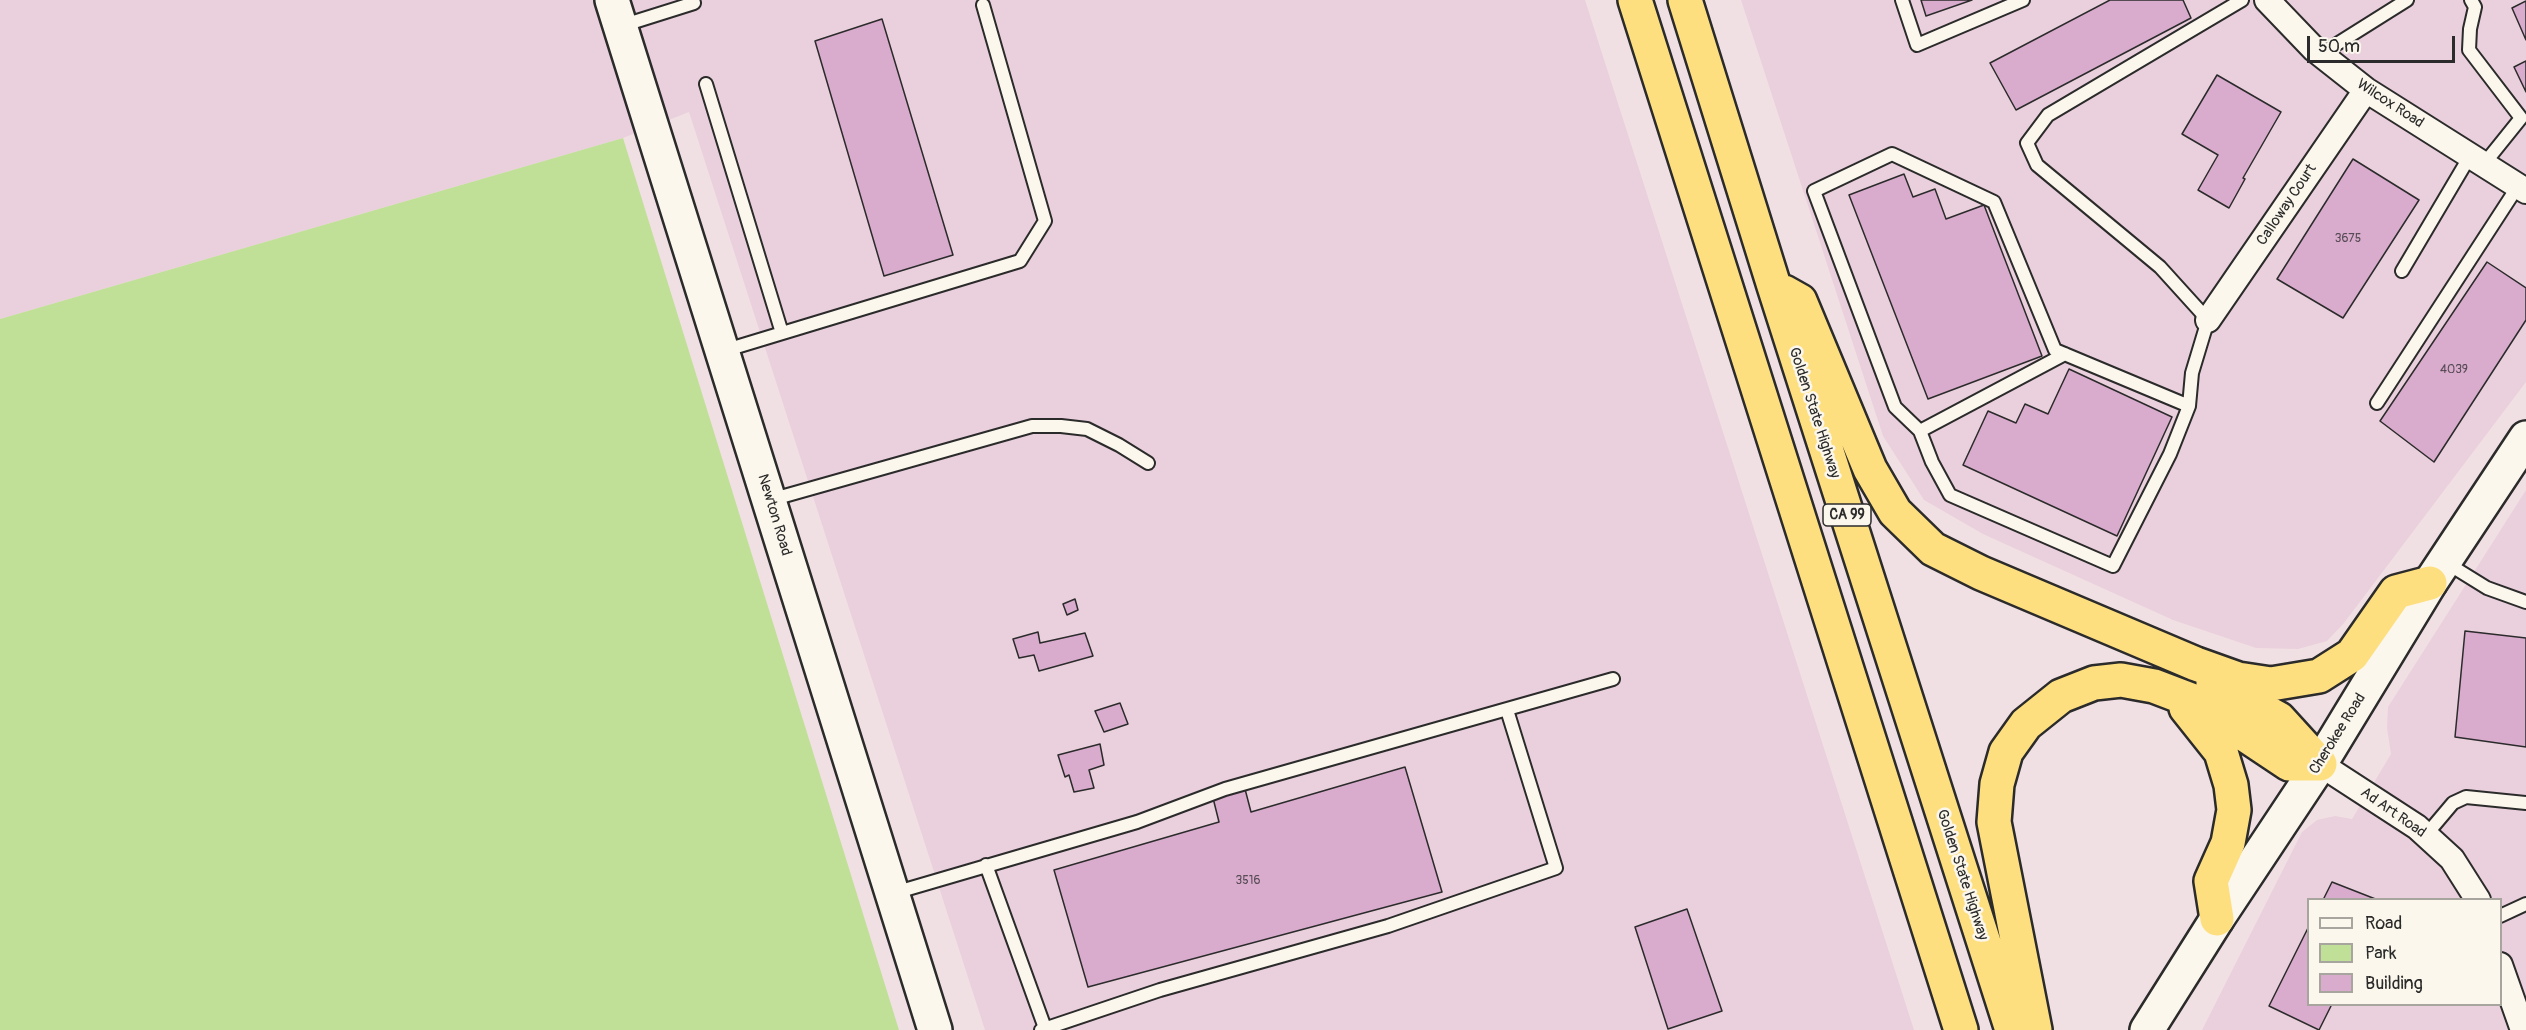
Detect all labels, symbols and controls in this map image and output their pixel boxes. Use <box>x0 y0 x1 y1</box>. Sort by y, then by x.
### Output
scale bar <box>2310 24 2458 62</box>
text: 50 m <box>2318 35 2360 58</box>
street label: Wilcox Road <box>2353 76 2427 132</box>
street label: Calloway Court <box>2253 161 2321 249</box>
house number: 3675 <box>2335 232 2361 246</box>
street label: Golden State Highway <box>1784 345 1844 481</box>
house number: 4039 <box>2440 363 2468 377</box>
street label: Newton Road <box>753 472 795 558</box>
road number: CA 99 <box>1823 504 1871 526</box>
street label: Cherokee Road <box>2306 690 2370 778</box>
street label: Ad Art Road <box>2357 784 2429 842</box>
street label: Golden State Highway <box>1932 807 1992 943</box>
house number: 3516 <box>1236 874 1260 888</box>
legend <box>2307 898 2502 1006</box>
text: Road <box>2365 912 2402 935</box>
text: Park <box>2365 942 2397 965</box>
text: Building <box>2365 972 2423 995</box>

